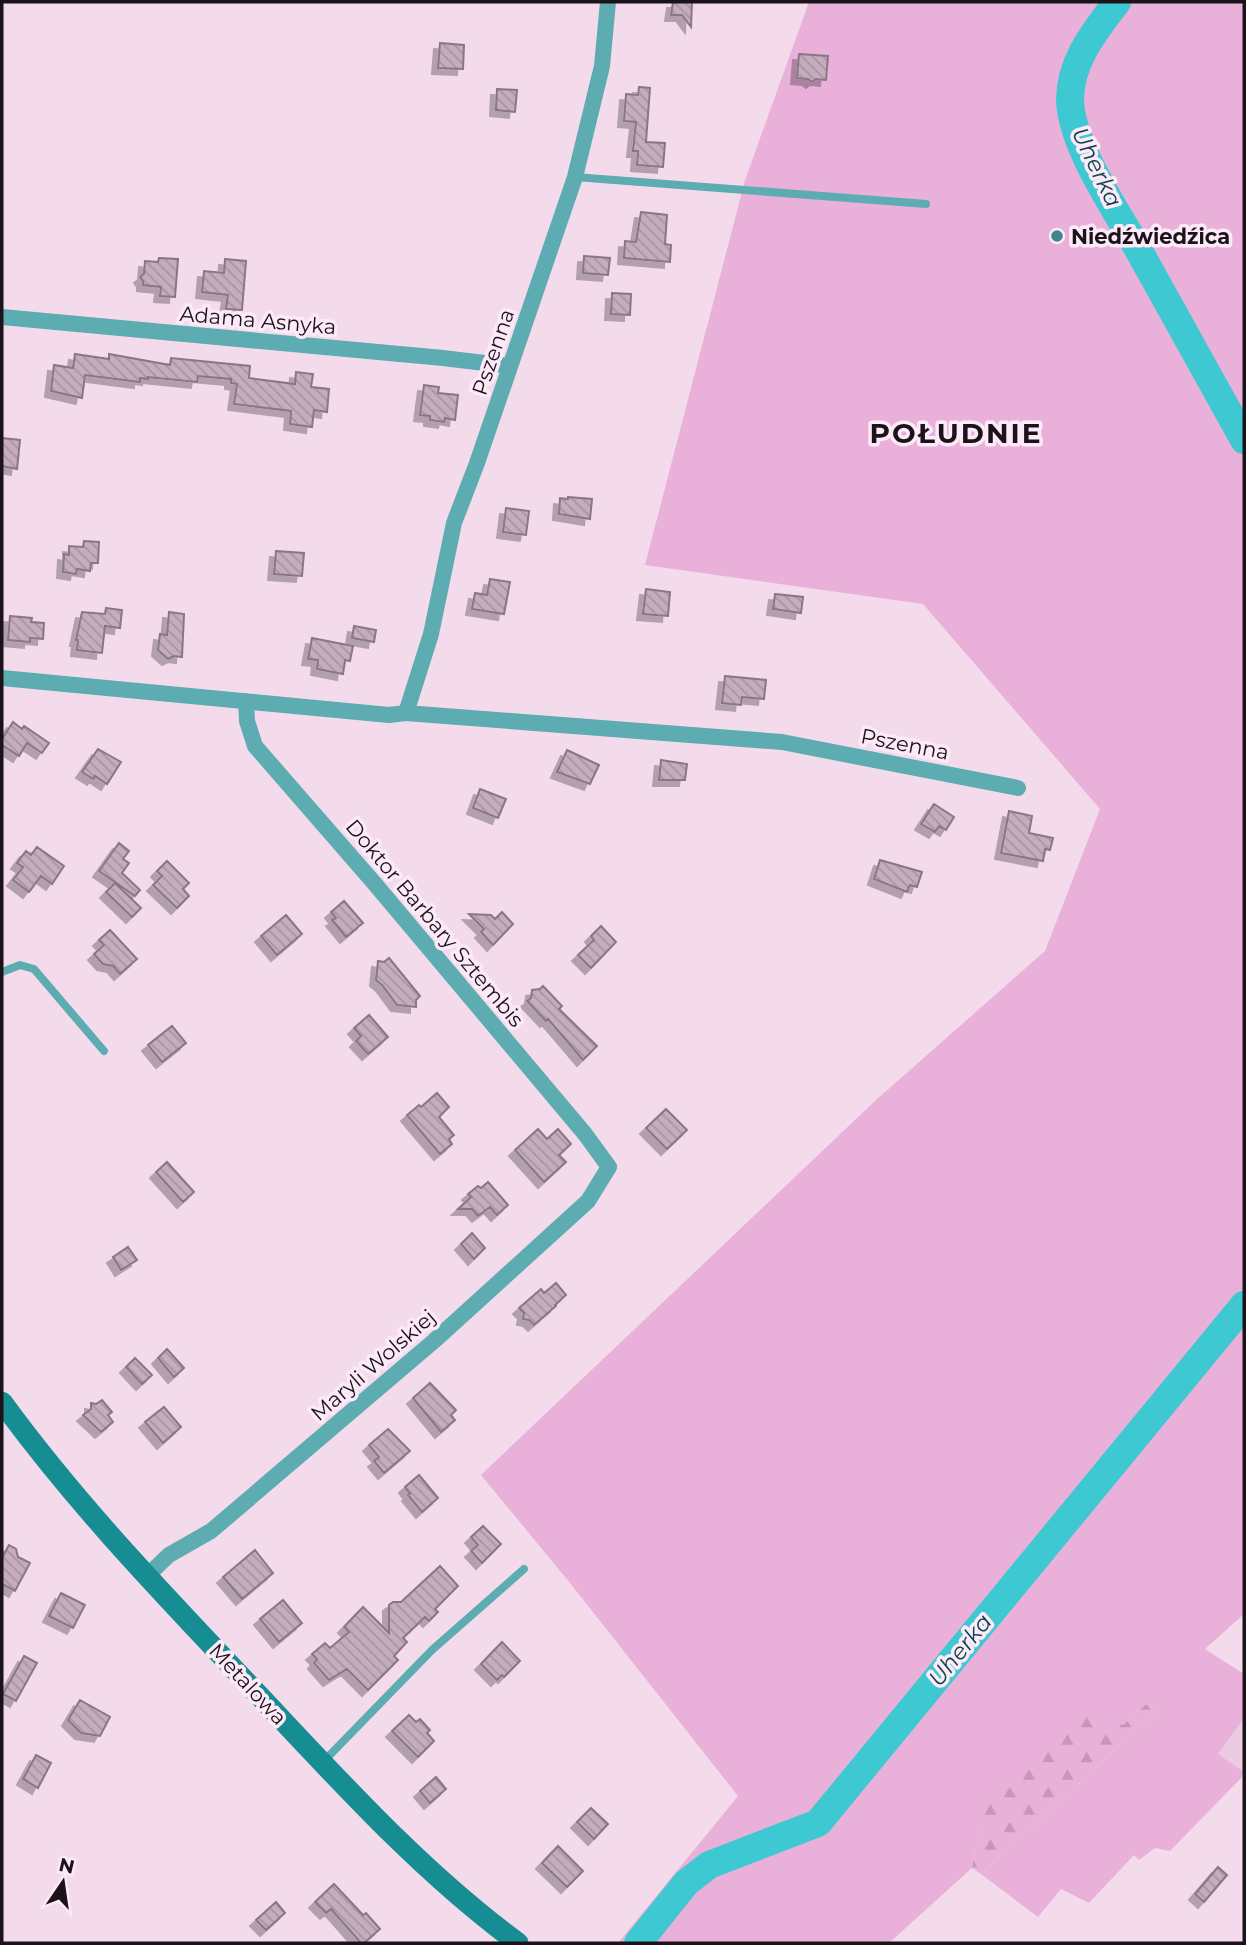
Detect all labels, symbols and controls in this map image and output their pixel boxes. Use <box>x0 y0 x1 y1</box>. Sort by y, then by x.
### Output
water label: Uherka <box>1066 123 1128 211</box>
place label: Niedźwiedźica <box>1071 224 1230 249</box>
marker: Niedźwiedźica <box>1049 228 1065 244</box>
street label: Adama Asnyka <box>179 301 337 339</box>
street label: Pszenna <box>467 306 519 398</box>
district label: POŁUDNIE <box>870 416 1042 450</box>
street label: Pszenna <box>859 723 951 765</box>
street label: Doktor Barbary Sztembis <box>341 814 529 1032</box>
street label: Maryli Wolskiej <box>306 1304 440 1426</box>
water label: Uherka <box>922 1608 998 1692</box>
street label: Metalowa <box>204 1638 292 1730</box>
north arrow <box>28 1847 98 1917</box>
text: N <box>57 1853 77 1879</box>

